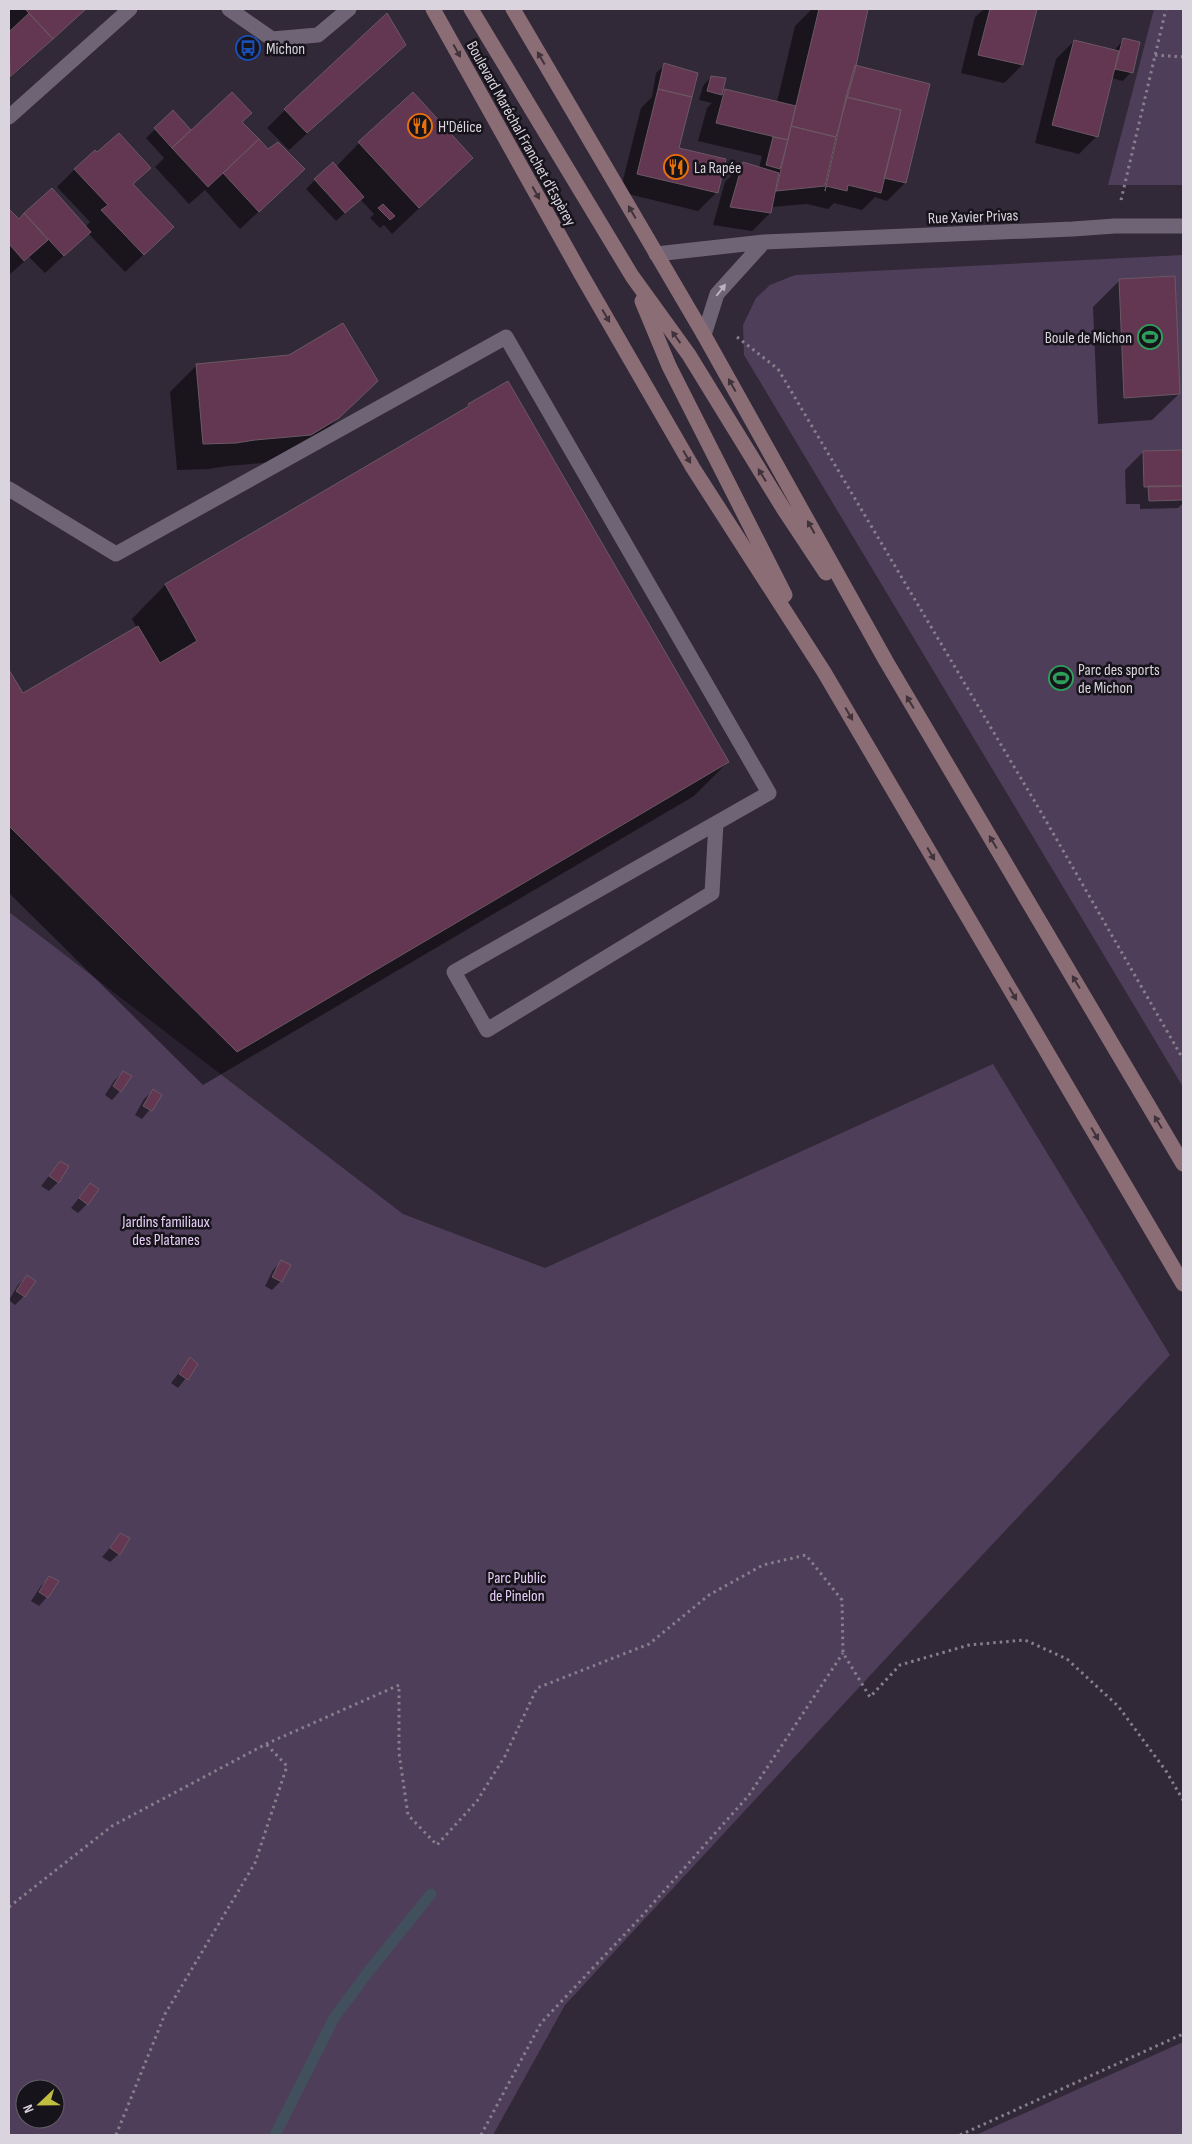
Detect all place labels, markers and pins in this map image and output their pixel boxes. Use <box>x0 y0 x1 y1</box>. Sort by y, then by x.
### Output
bus stop icon: Michon <box>235 35 261 61</box>
place label: Michon <box>266 40 305 59</box>
restaurant icon: H'Délice <box>407 113 433 139</box>
place label: H'Délice <box>438 118 482 137</box>
restaurant icon: La Rapée <box>663 154 689 180</box>
place label: La Rapée <box>694 159 741 178</box>
sports icon: Boule de Michon <box>1137 324 1163 350</box>
place label: Boule de Michon <box>1045 329 1132 348</box>
place label: Parc des sports de Michon <box>1078 661 1160 698</box>
sports icon: Parc des sports de Michon <box>1048 665 1074 691</box>

